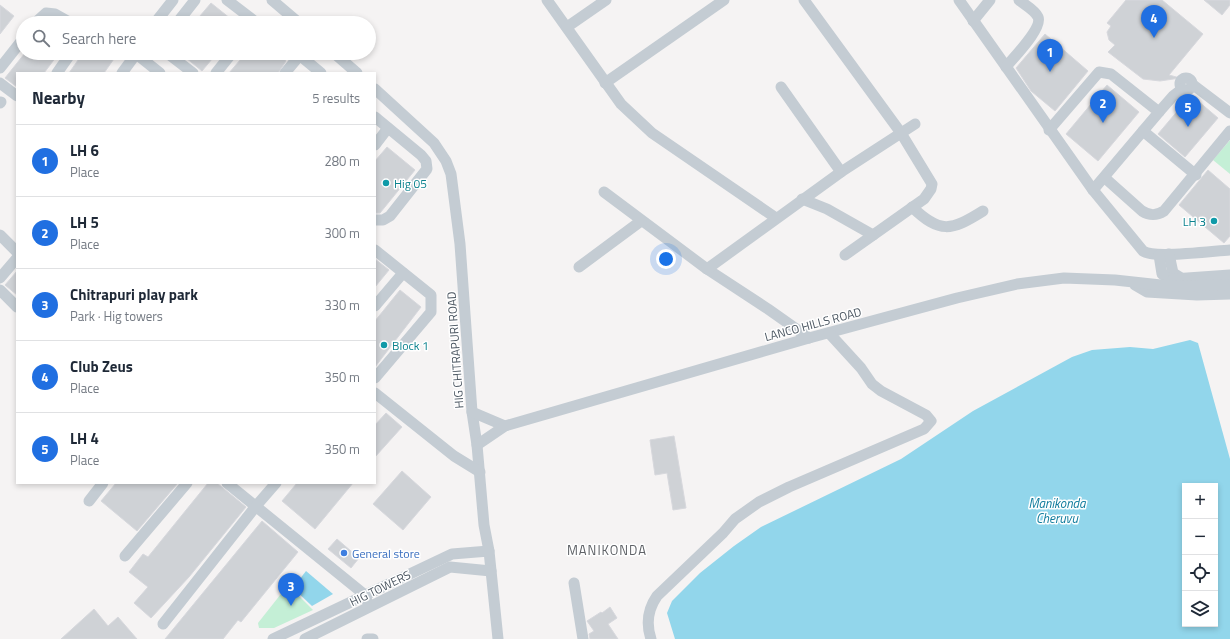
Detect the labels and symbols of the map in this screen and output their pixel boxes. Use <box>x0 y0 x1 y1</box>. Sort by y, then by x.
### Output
pin: 4 <box>1141 5 1167 38</box>
pin: 1 <box>1037 39 1063 72</box>
pin: 2 <box>1090 90 1116 123</box>
pin: 5 <box>1175 94 1201 127</box>
place label: Hig 05 <box>394 174 427 193</box>
marker: Hig 05 <box>381 178 391 188</box>
place label: LH 3 <box>1183 212 1206 231</box>
marker: LH 3 <box>1209 216 1219 226</box>
your location <box>656 249 676 269</box>
street label: HIG CHITRAPURI ROAD <box>441 291 469 409</box>
street label: LANCO HILLS ROAD <box>762 302 864 346</box>
place label: Block 1 <box>392 336 429 355</box>
marker: Block 1 <box>379 340 389 350</box>
water label: Manikonda Cheruvu <box>1028 493 1087 528</box>
district label: MANIKONDA <box>567 540 647 560</box>
place label: General store <box>352 544 420 563</box>
marker: General store <box>339 548 349 558</box>
street label: HIG TOWERS <box>346 565 414 611</box>
pin: 3 <box>278 573 304 606</box>

